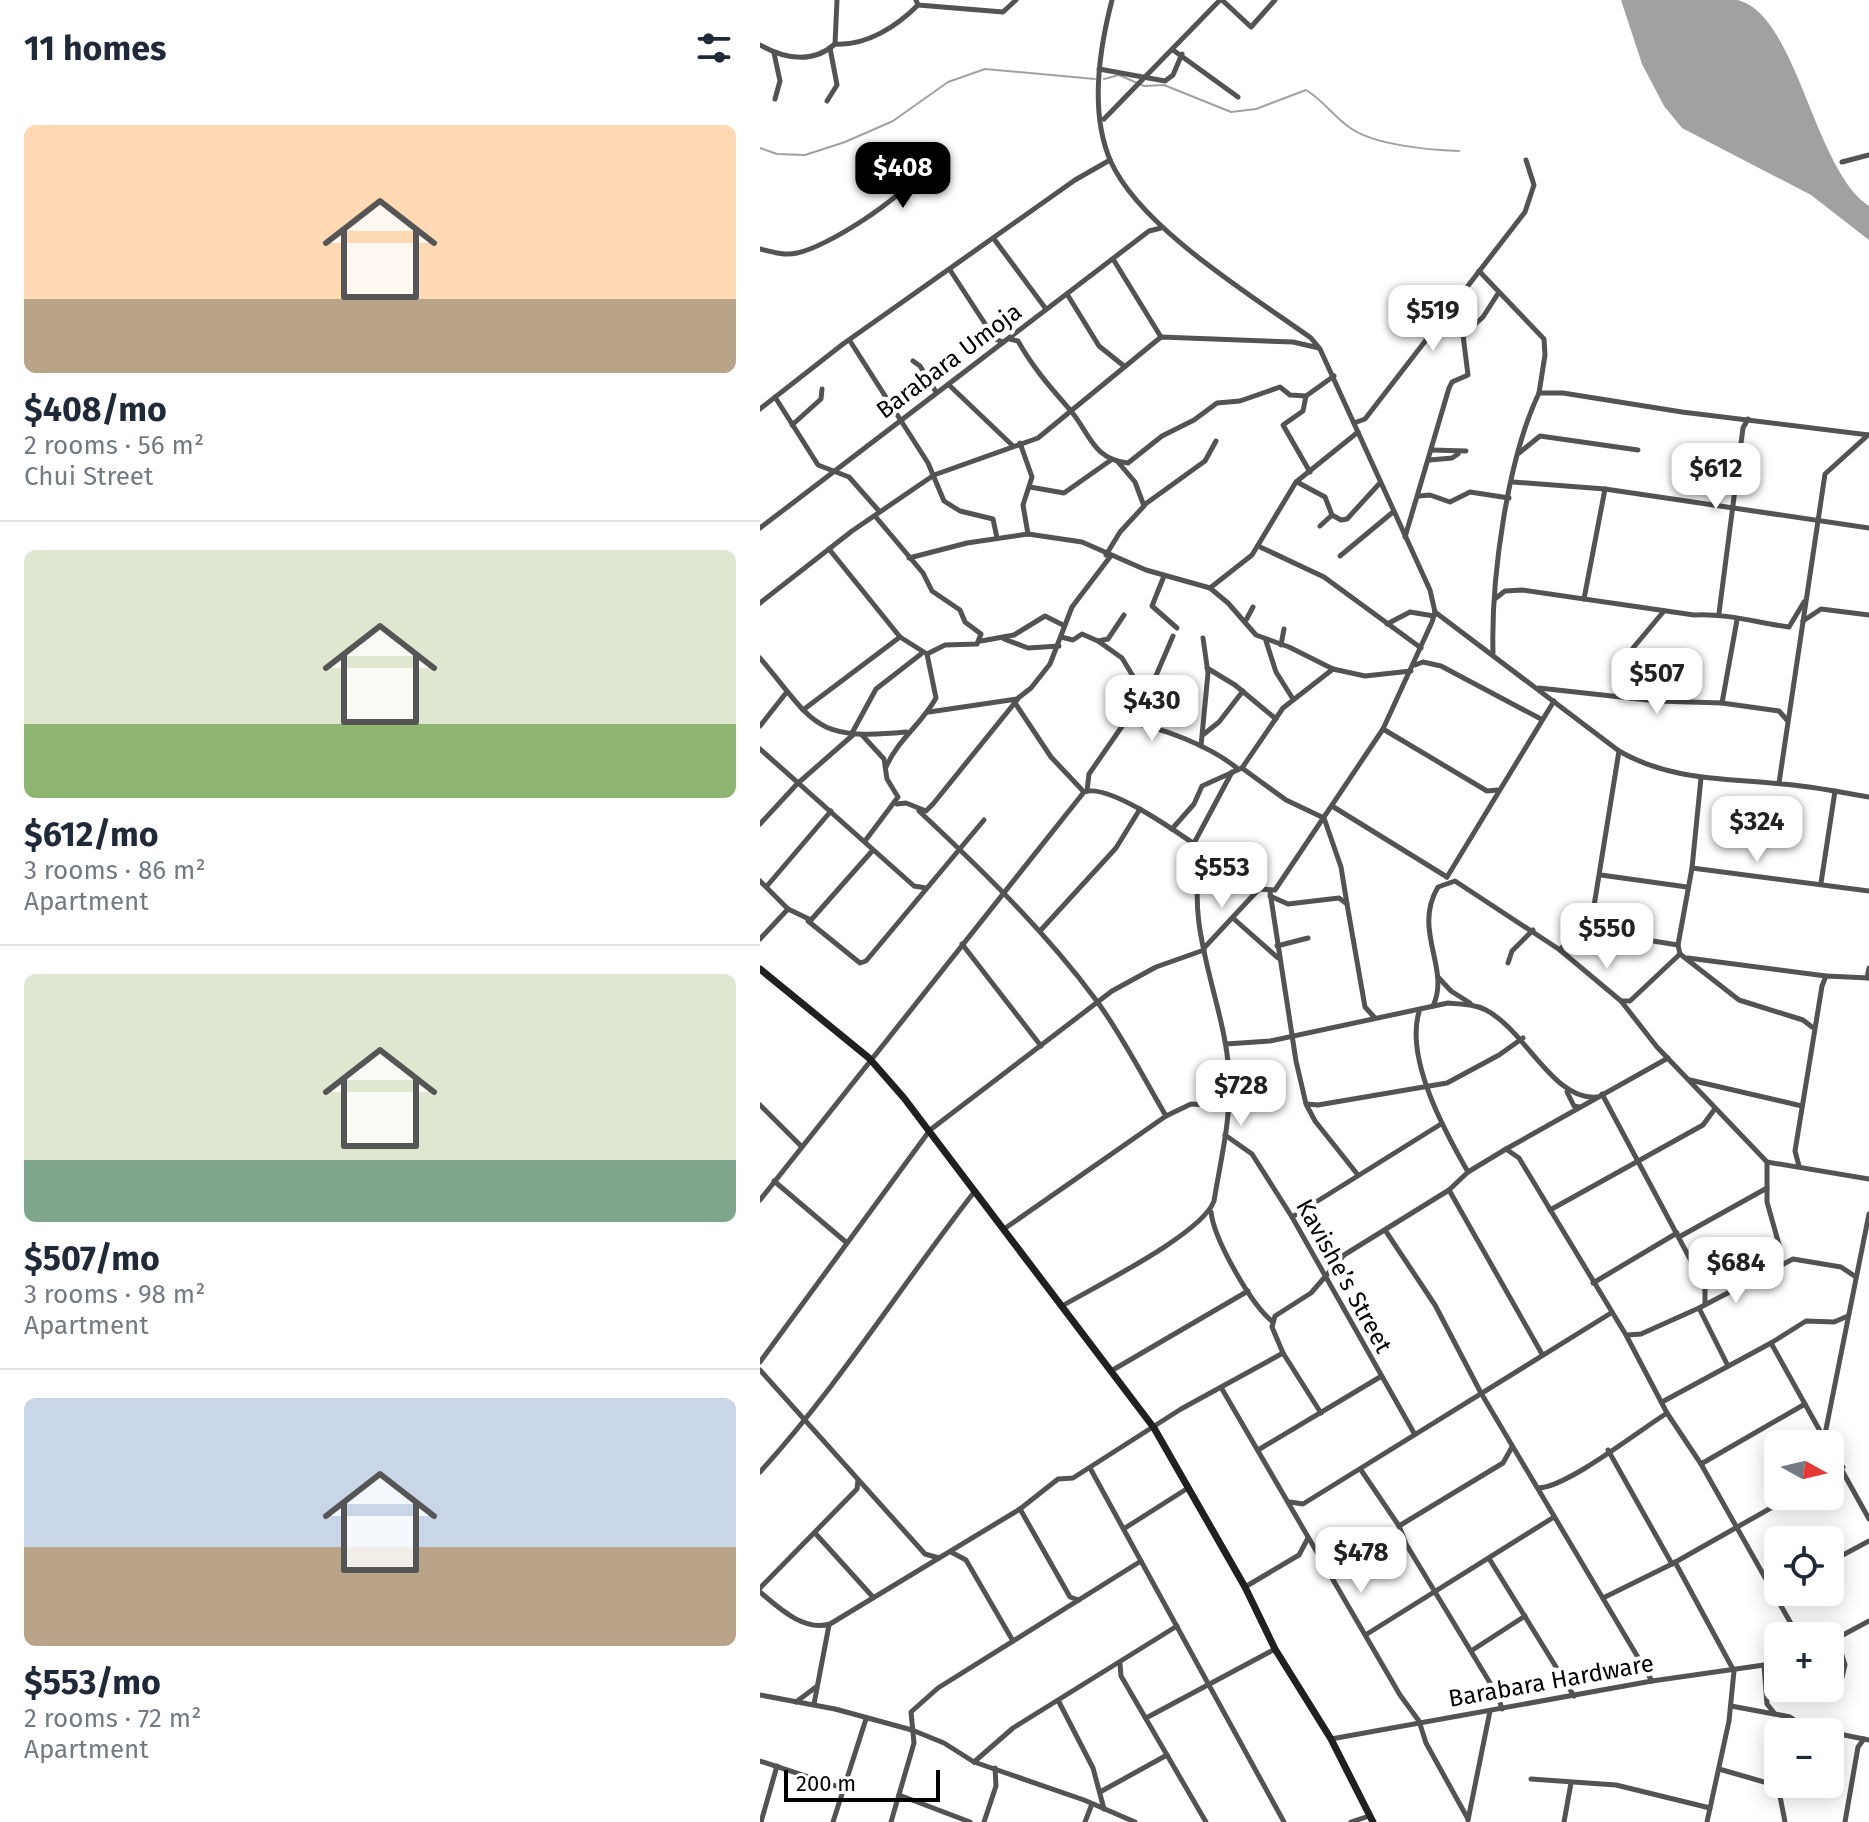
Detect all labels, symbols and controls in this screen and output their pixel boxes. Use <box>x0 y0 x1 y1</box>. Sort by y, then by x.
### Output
icon: filters <box>692 26 736 70</box>
text: 11 homes <box>24 28 166 69</box>
pin: $408 <box>856 142 950 210</box>
text: $408 <box>873 152 933 183</box>
icon: home <box>308 177 452 321</box>
pin: $519 <box>1386 285 1480 353</box>
text: $519 <box>1406 295 1460 326</box>
street label: Barabara Umoja <box>871 297 1027 425</box>
text: $408/mo <box>24 389 167 430</box>
text: 2 rooms · 56 m² <box>24 430 204 461</box>
pin: $612 <box>1669 443 1763 511</box>
text: $612 <box>1690 453 1743 484</box>
text: Chui Street <box>24 461 153 492</box>
icon: home <box>308 602 452 746</box>
pin: $507 <box>1610 648 1704 716</box>
text: $507 <box>1629 658 1685 689</box>
pin: $430 <box>1105 675 1199 743</box>
text: $430 <box>1123 685 1181 716</box>
pin: $324 <box>1710 796 1804 864</box>
text: $324 <box>1730 806 1784 837</box>
text: $612/mo <box>24 814 159 855</box>
pin: $553 <box>1175 842 1269 910</box>
text: $553 <box>1194 852 1250 883</box>
text: 3 rooms · 86 m² <box>24 855 206 886</box>
text: Apartment <box>24 886 149 917</box>
pin: $550 <box>1560 903 1654 971</box>
text: $550 <box>1578 913 1636 944</box>
icon: home <box>308 1026 452 1170</box>
pin: $728 <box>1194 1060 1288 1128</box>
text: $728 <box>1214 1070 1268 1101</box>
street label: Kavishe’s Street <box>1290 1194 1398 1358</box>
pin: $684 <box>1689 1237 1783 1305</box>
text: $507/mo <box>24 1238 160 1279</box>
text: $684 <box>1707 1247 1765 1278</box>
text: 3 rooms · 98 m² <box>24 1279 205 1310</box>
text: Apartment <box>24 1310 149 1341</box>
north arrow <box>1764 1430 1844 1510</box>
map controls <box>1764 1430 1844 1798</box>
icon: home <box>308 1450 452 1594</box>
button: locate <box>1764 1526 1844 1606</box>
pin: $478 <box>1314 1527 1408 1595</box>
text: $478 <box>1333 1537 1389 1568</box>
button: + <box>1764 1622 1844 1702</box>
street label: Barabara Hardware <box>1446 1649 1656 1713</box>
text: $553/mo <box>24 1662 161 1703</box>
text: 2 rooms · 72 m² <box>24 1703 201 1734</box>
button: − <box>1764 1718 1844 1798</box>
text: Apartment <box>24 1734 149 1765</box>
scale bar <box>784 1766 940 1802</box>
text: 200 m <box>796 1770 856 1797</box>

